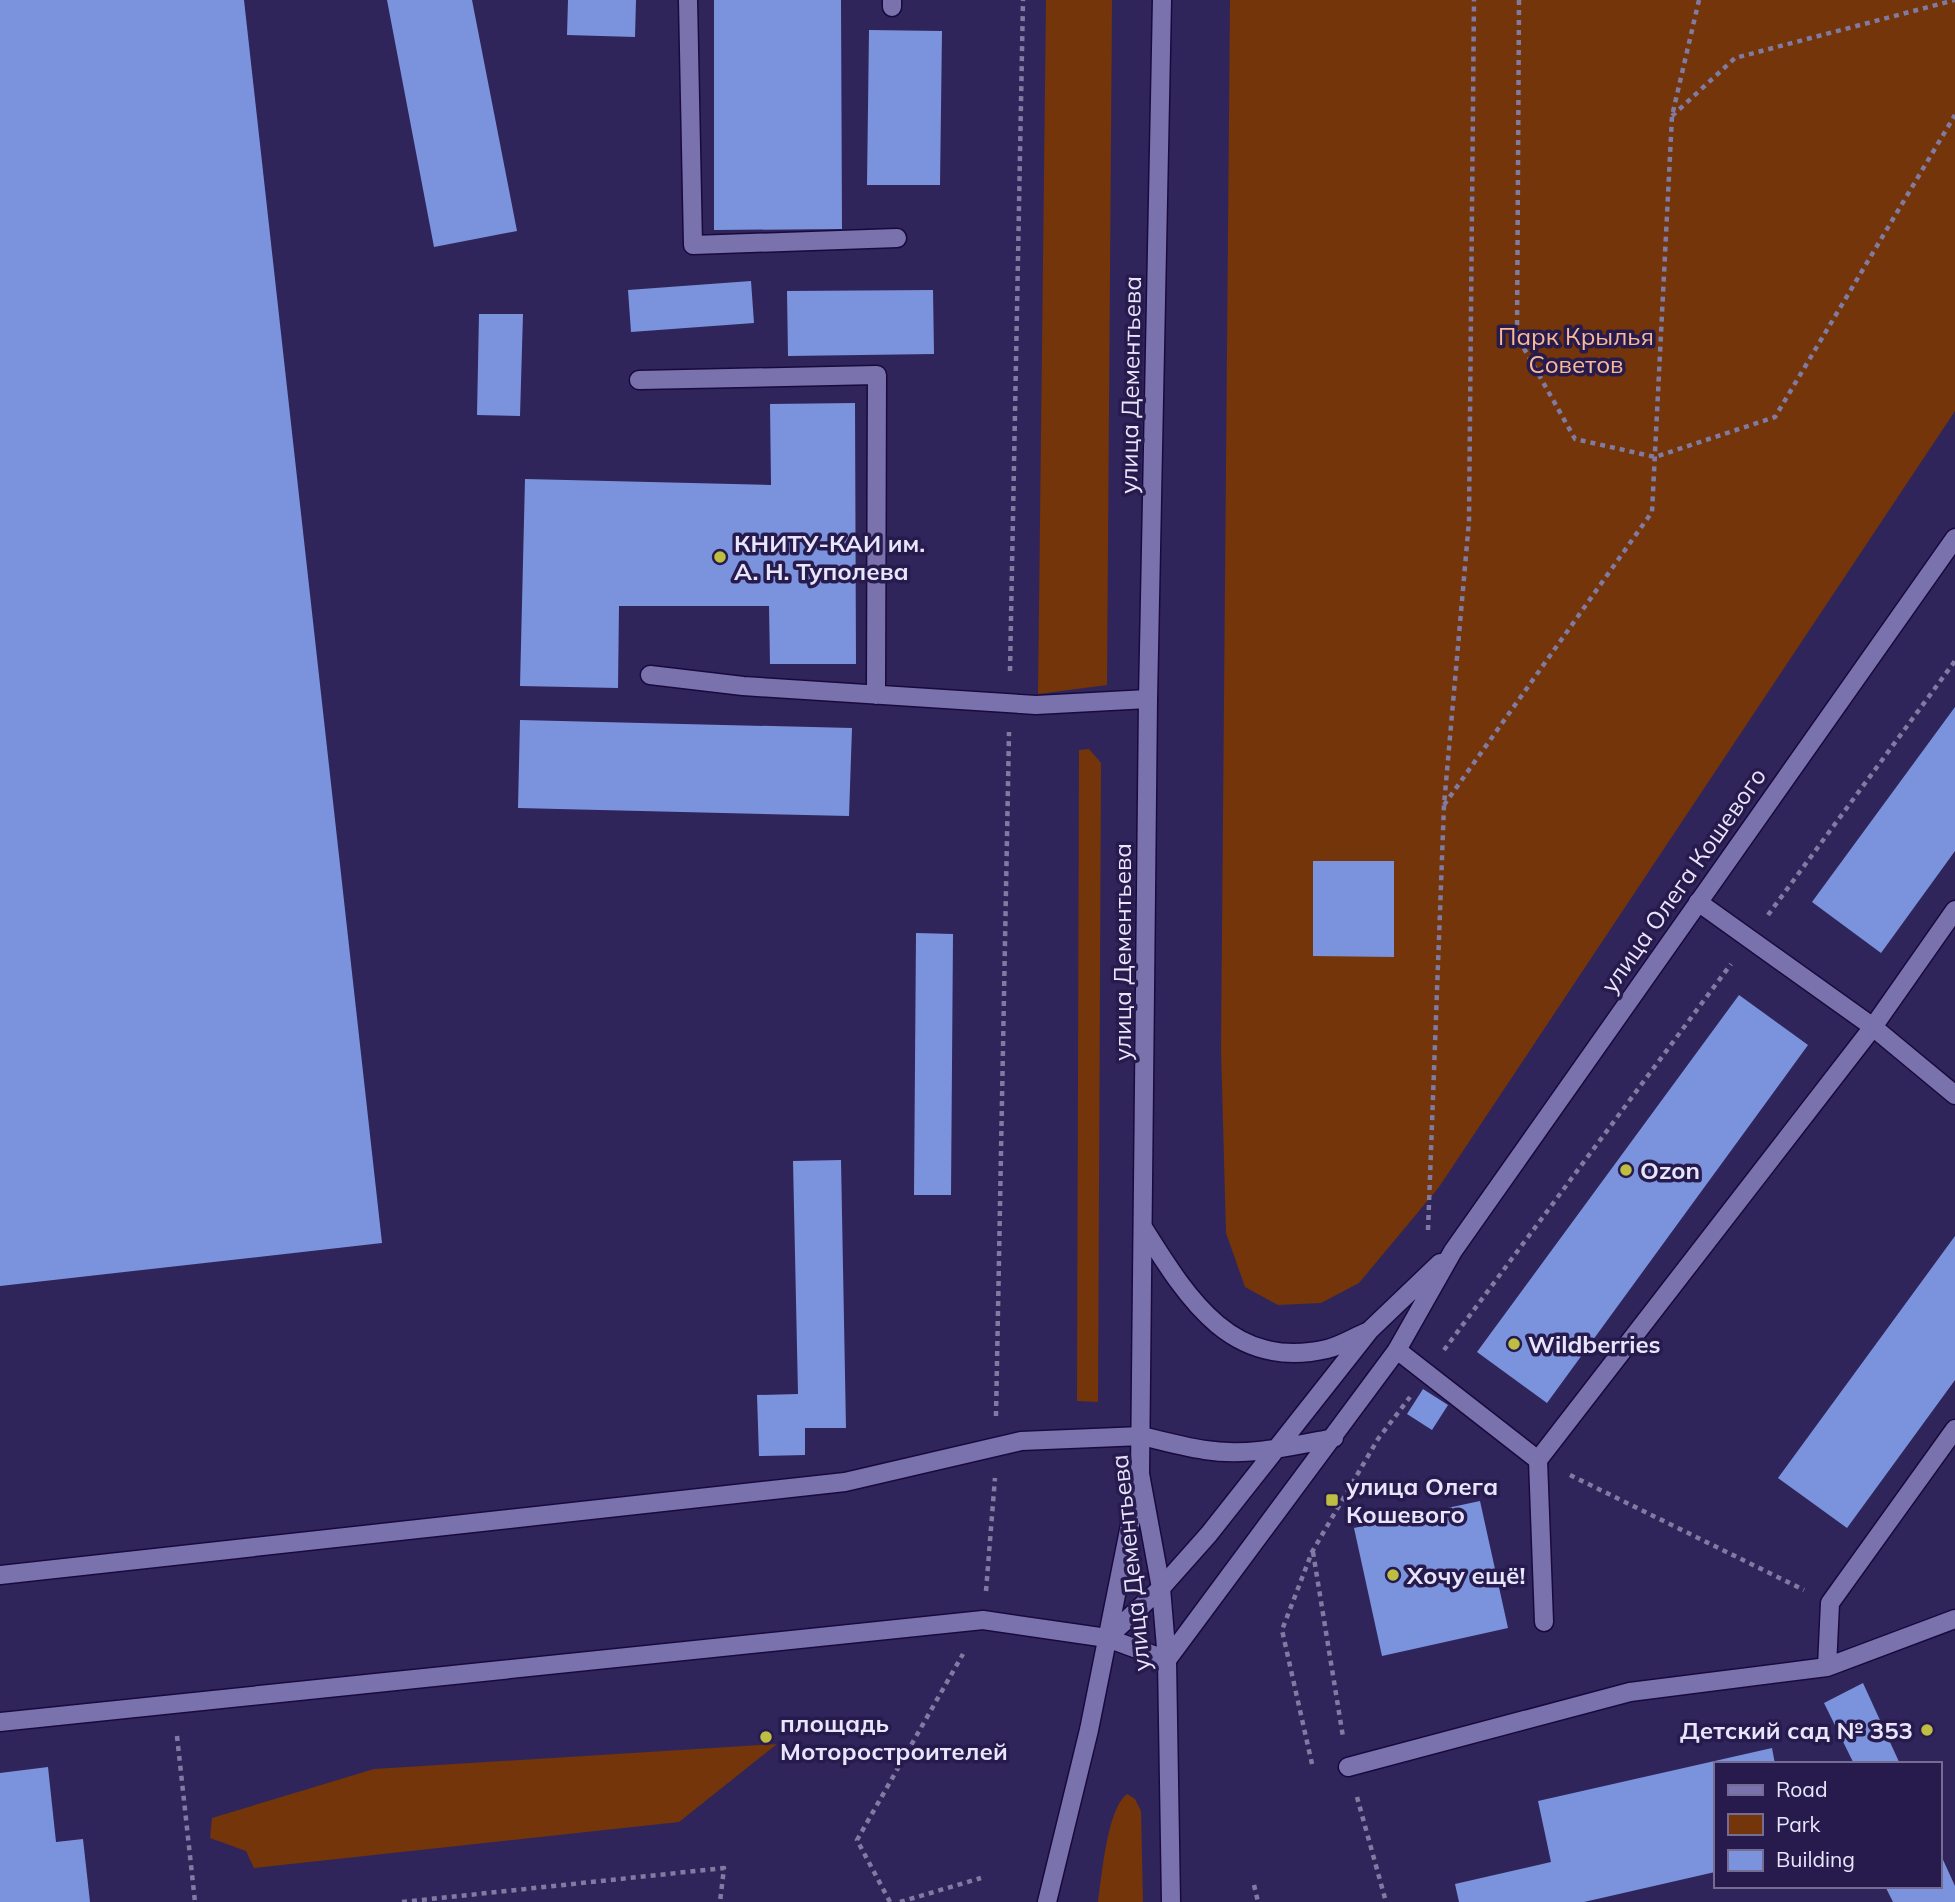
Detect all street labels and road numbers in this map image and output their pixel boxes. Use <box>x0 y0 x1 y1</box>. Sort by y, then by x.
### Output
street label: улица Дементьева <box>1113 276 1147 494</box>
street label: улица Олега Кошевого <box>1594 762 1772 998</box>
street label: улица Дементьева <box>1107 843 1137 1061</box>
street label: улица Дементьева <box>1104 1453 1156 1673</box>

